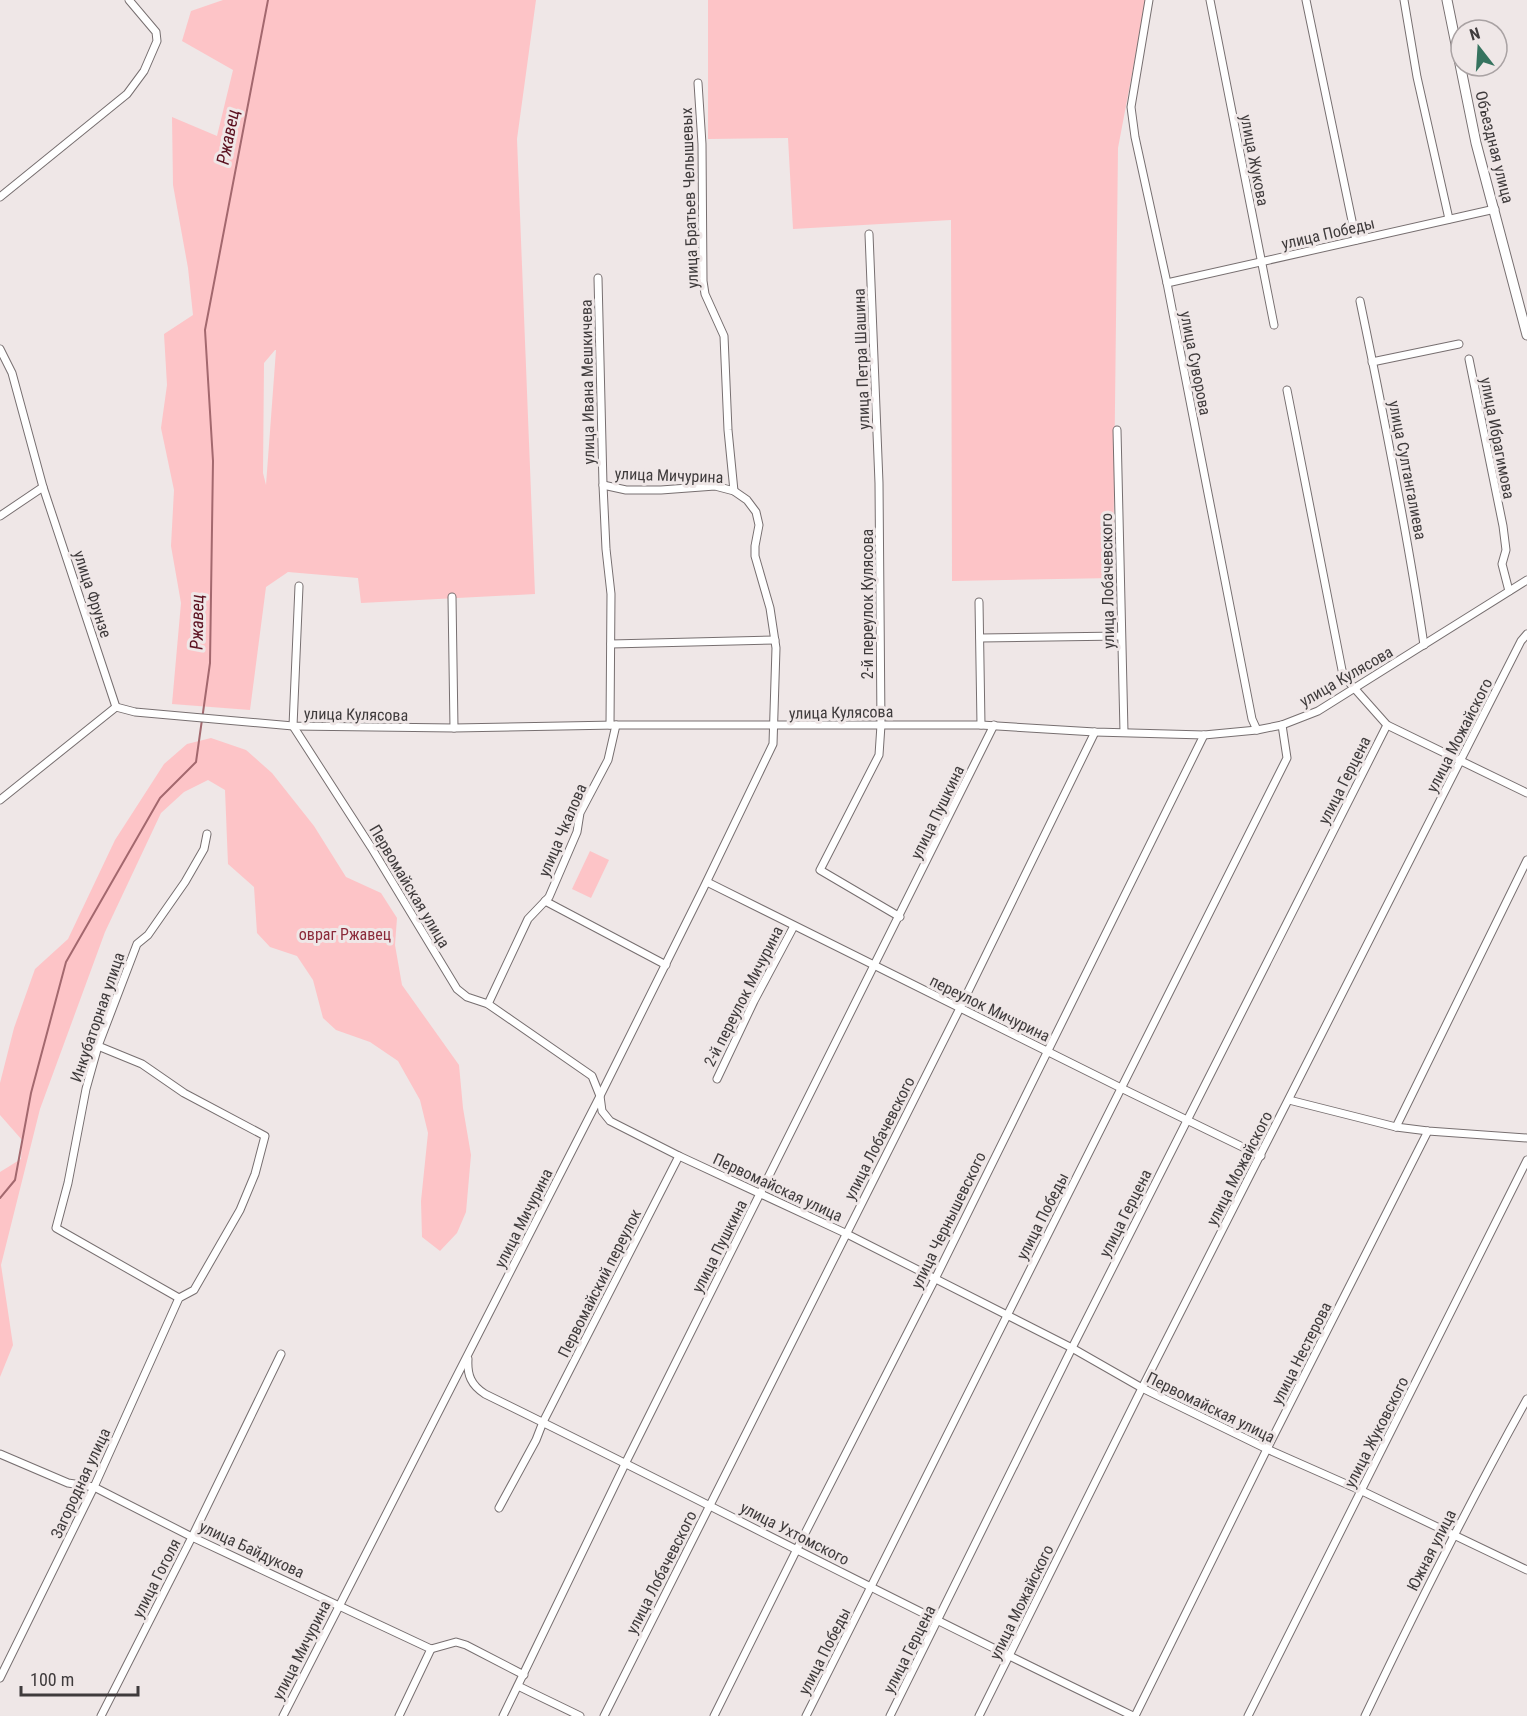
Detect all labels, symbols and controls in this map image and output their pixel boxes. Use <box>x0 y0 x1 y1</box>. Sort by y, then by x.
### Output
north arrow <box>1449 18 1509 78</box>
text: N <box>1467 24 1482 45</box>
street label: Объездная улица <box>1471 89 1518 205</box>
street label: улица Братьев Челышевых <box>677 107 702 289</box>
water label: Ржавец <box>212 108 243 166</box>
street label: улица Жукова <box>1236 113 1273 207</box>
street label: улица Победы <box>1280 214 1377 253</box>
street label: улица Петра Шашина <box>850 288 873 430</box>
street label: улица Ивана Мешкичева <box>577 299 598 465</box>
street label: улица Суворова <box>1176 309 1215 417</box>
street label: улица Ибрагимова <box>1476 376 1519 501</box>
street label: улица Султангалиева <box>1385 399 1430 541</box>
street label: улица Мичурина <box>614 464 724 487</box>
street label: улица Лобачевского <box>1097 513 1118 649</box>
street label: 2-й переулок Кулясова <box>858 529 877 679</box>
street label: улица Фрунзе <box>70 548 116 640</box>
water label: Ржавец <box>186 594 207 650</box>
street label: улица Кулясова <box>1296 642 1396 711</box>
street label: улица Можайского <box>1422 675 1496 795</box>
street label: улица Кулясова <box>789 702 893 723</box>
street label: улица Кулясова <box>304 704 408 725</box>
street label: улица Герцена <box>1314 733 1375 827</box>
street label: улица Пушкина <box>907 762 968 862</box>
street label: улица Чкалова <box>534 781 591 880</box>
street label: Первомайская улица <box>365 821 454 951</box>
street label: 2-й переулок Мичурина <box>700 923 787 1070</box>
park label: овраг Ржавец <box>299 925 391 944</box>
street label: Инкубаторная улица <box>66 950 129 1085</box>
street label: переулок Мичурина <box>927 971 1053 1046</box>
street label: улица Лобачевского <box>840 1073 919 1203</box>
street label: улица Можайского <box>1202 1108 1276 1228</box>
street label: Первомайская улица <box>710 1149 845 1226</box>
street label: улица Чернышевского <box>907 1149 990 1292</box>
street label: улица Мичурина <box>490 1165 557 1271</box>
street label: улица Герцена <box>1095 1166 1156 1260</box>
street label: улица Победы <box>1012 1170 1072 1263</box>
street label: улица Пушкина <box>688 1197 751 1296</box>
street label: Первомайский переулок <box>554 1206 645 1360</box>
street label: улица Нестерова <box>1267 1299 1335 1408</box>
street label: Первомайская улица <box>1144 1368 1278 1447</box>
street label: улица Жуковского <box>1340 1374 1413 1491</box>
street label: Загородная улица <box>47 1425 114 1541</box>
street label: улица Ухтомского <box>737 1498 852 1569</box>
street label: Южная улица <box>1403 1506 1460 1594</box>
street label: улица Лобачевского <box>622 1507 701 1637</box>
street label: улица Байдукова <box>196 1517 307 1582</box>
street label: улица Гоголя <box>128 1535 185 1621</box>
street label: улица Можайского <box>985 1542 1057 1663</box>
street label: улица Мичурина <box>268 1597 335 1703</box>
street label: улица Герцена <box>879 1602 940 1696</box>
street label: улица Победы <box>794 1605 854 1698</box>
scale bar <box>21 1659 138 1697</box>
text: 100 m <box>30 1669 74 1690</box>

